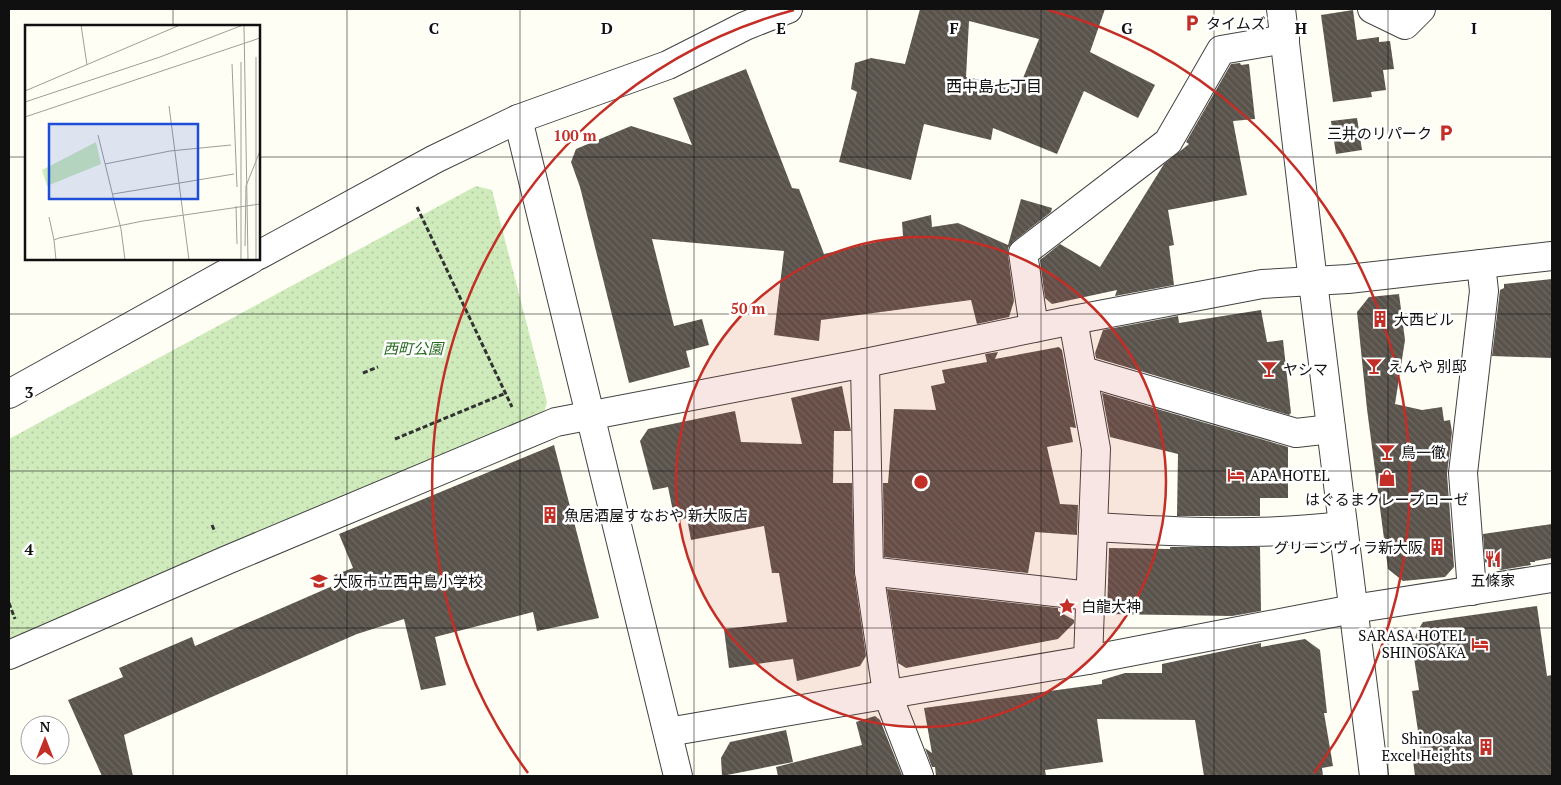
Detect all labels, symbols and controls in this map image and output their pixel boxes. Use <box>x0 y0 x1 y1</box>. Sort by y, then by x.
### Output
parking icon: タイムズ <box>1182 13 1202 33</box>
place label: タイムズ <box>1206 13 1266 33</box>
text: C <box>429 17 439 39</box>
text: D <box>601 17 613 39</box>
text: E <box>776 17 786 39</box>
text: F <box>949 17 959 39</box>
text: G <box>1121 17 1133 39</box>
text: H <box>1295 17 1307 39</box>
text: I <box>1471 17 1477 39</box>
inset map <box>25 25 260 260</box>
district label: 西中島七丁目 <box>946 75 1042 97</box>
place label: 三井のリパーク <box>1327 123 1432 143</box>
parking icon: 三井のリパーク <box>1436 123 1456 143</box>
text: 100 m <box>553 125 597 145</box>
text: 50 m <box>731 298 766 318</box>
building icon: 大西ビル <box>1370 309 1390 329</box>
place label: 大西ビル <box>1394 309 1454 329</box>
park label: 西町公園 <box>383 338 445 358</box>
bar icon: えんや 別邸 <box>1364 356 1384 376</box>
place label: えんや 別邸 <box>1388 356 1467 376</box>
bar icon: ヤシマ <box>1259 359 1279 379</box>
place label: ヤシマ <box>1283 359 1328 379</box>
text: 3 <box>24 381 34 403</box>
bar icon: 鳥一徹 <box>1377 442 1397 462</box>
place label: 鳥一徹 <box>1401 442 1446 462</box>
hotel icon: APA HOTEL <box>1226 465 1246 485</box>
place label: APA HOTEL <box>1250 465 1330 485</box>
shop icon: はぐるまクレープローゼ <box>1377 468 1397 488</box>
centre of rings <box>912 473 930 491</box>
place label: はぐるまクレープローゼ <box>1305 489 1469 509</box>
building icon: 魚居酒屋すなおや 新大阪店 <box>540 505 560 525</box>
place label: 魚居酒屋すなおや 新大阪店 <box>564 505 748 525</box>
place label: グリーンヴィラ新大阪 <box>1274 537 1423 557</box>
building icon: グリーンヴィラ新大阪 <box>1427 537 1447 557</box>
text: 4 <box>24 538 34 560</box>
restaurant icon: 五條家 <box>1483 549 1503 569</box>
place label: 五條家 <box>1470 570 1516 590</box>
school or university icon: 大阪市立西中島小学校 <box>309 571 329 591</box>
place label: 大阪市立西中島小学校 <box>333 571 483 591</box>
place icon: 白龍大神 <box>1057 596 1077 616</box>
place label: 白龍大神 <box>1081 596 1141 616</box>
place label: SARASA HOTEL SHINOSAKA <box>1358 625 1467 662</box>
hotel icon: SARASA HOTEL SHINOSAKA <box>1470 634 1490 654</box>
north arrow <box>20 715 70 765</box>
text: N <box>40 717 51 736</box>
place label: ShinOsaka Excel Heights <box>1382 728 1472 765</box>
building icon: ShinOsaka Excel Heights <box>1476 737 1496 757</box>

